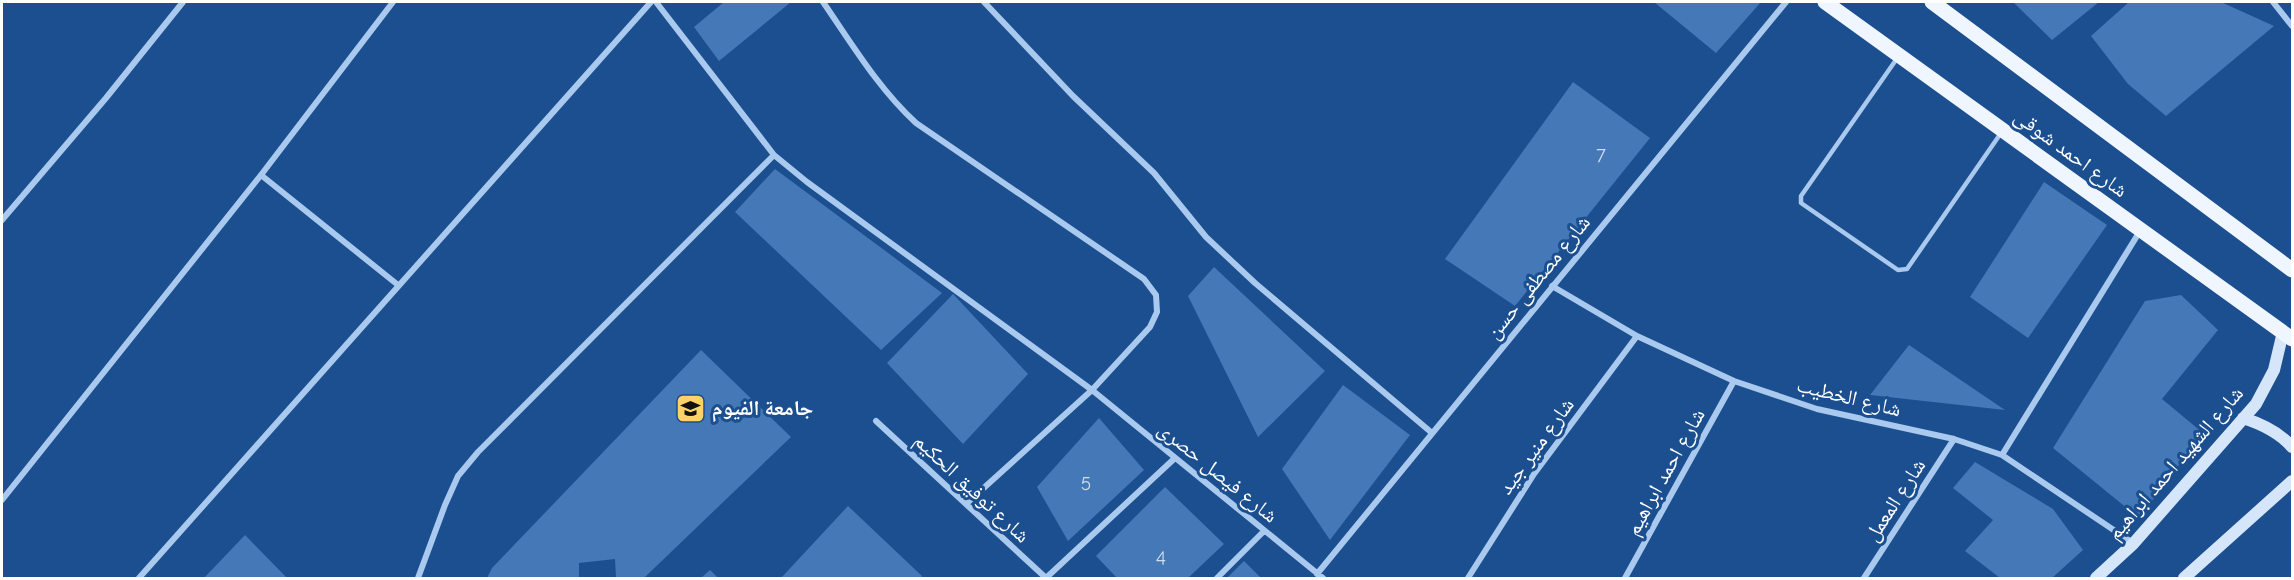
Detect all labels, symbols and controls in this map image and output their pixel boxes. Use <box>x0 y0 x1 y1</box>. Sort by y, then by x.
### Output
street label: شارع احمد شوقى <box>2009 103 2133 203</box>
house number: 7 <box>1596 143 1606 164</box>
street label: شارع مصطفى حسن <box>1480 210 1596 344</box>
street label: شارع الخطيب <box>1794 371 1904 423</box>
street label: شارع الشهيد احمد ابراهيم <box>2101 381 2250 546</box>
school or university icon: جامعة الفيوم <box>675 392 707 424</box>
street label: شارع منير جيد <box>1492 393 1580 499</box>
place label: جامعة الفيوم <box>712 395 813 422</box>
street label: شارع احمد ابراهيم <box>1619 404 1711 541</box>
street label: شارع فيصل حصرى <box>1153 416 1283 528</box>
street label: شارع توفيق الحكيم <box>908 428 1035 549</box>
street label: شارع المعمل <box>1859 454 1931 546</box>
house number: 5 <box>1081 470 1091 491</box>
house number: 4 <box>1156 545 1166 566</box>

